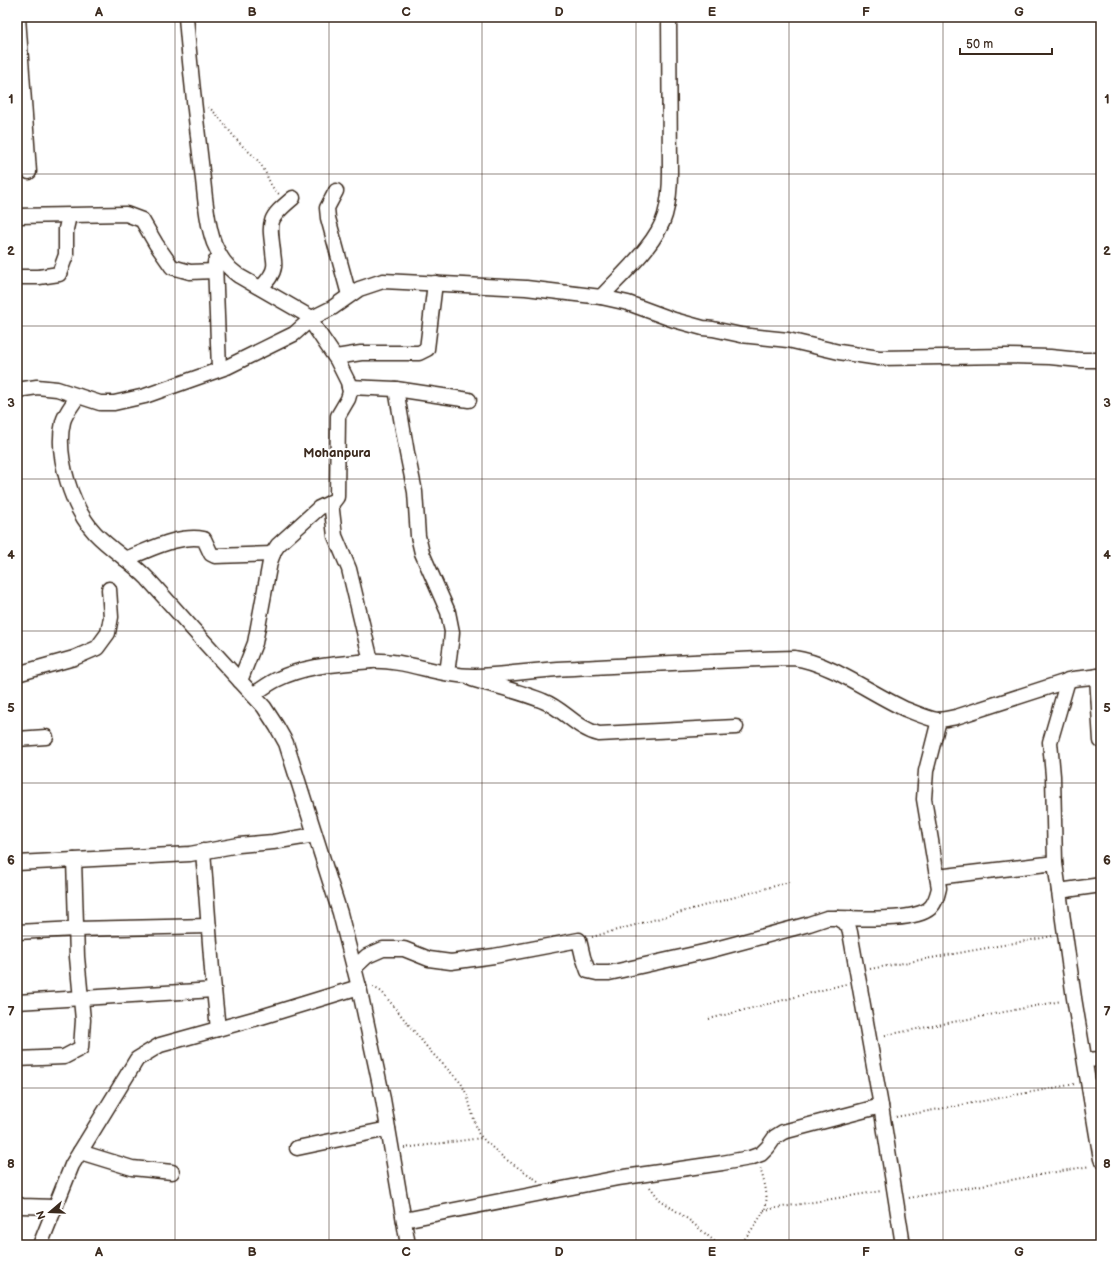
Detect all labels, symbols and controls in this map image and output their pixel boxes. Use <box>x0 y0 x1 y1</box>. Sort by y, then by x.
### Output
text: A <box>94 4 103 20</box>
text: B <box>247 4 257 20</box>
text: C <box>401 4 411 20</box>
text: D <box>554 4 564 20</box>
text: E <box>708 4 717 20</box>
text: F <box>862 4 870 20</box>
text: G <box>1014 4 1024 20</box>
scale bar <box>960 30 1052 56</box>
text: 50 m <box>966 37 993 52</box>
text: 1 <box>8 91 14 107</box>
text: 1 <box>1104 91 1110 107</box>
text: 2 <box>7 243 15 259</box>
text: 2 <box>1103 243 1111 259</box>
text: 3 <box>7 395 15 411</box>
text: 3 <box>1103 395 1111 411</box>
district label: Mohanpura <box>303 445 371 461</box>
text: 4 <box>7 547 15 563</box>
text: 4 <box>1103 547 1111 563</box>
text: 5 <box>7 700 15 716</box>
text: 5 <box>1103 700 1111 716</box>
text: 6 <box>7 852 15 868</box>
text: 6 <box>1103 852 1111 868</box>
text: 7 <box>7 1004 15 1020</box>
text: 7 <box>1103 1004 1111 1020</box>
text: 8 <box>7 1156 15 1172</box>
text: 8 <box>1103 1156 1111 1172</box>
north arrow <box>30 1192 70 1232</box>
text: N <box>34 1209 49 1221</box>
text: A <box>94 1244 103 1260</box>
text: B <box>247 1244 257 1260</box>
text: C <box>401 1244 411 1260</box>
text: D <box>554 1244 564 1260</box>
text: E <box>708 1244 717 1260</box>
text: F <box>862 1244 870 1260</box>
text: G <box>1014 1244 1024 1260</box>

